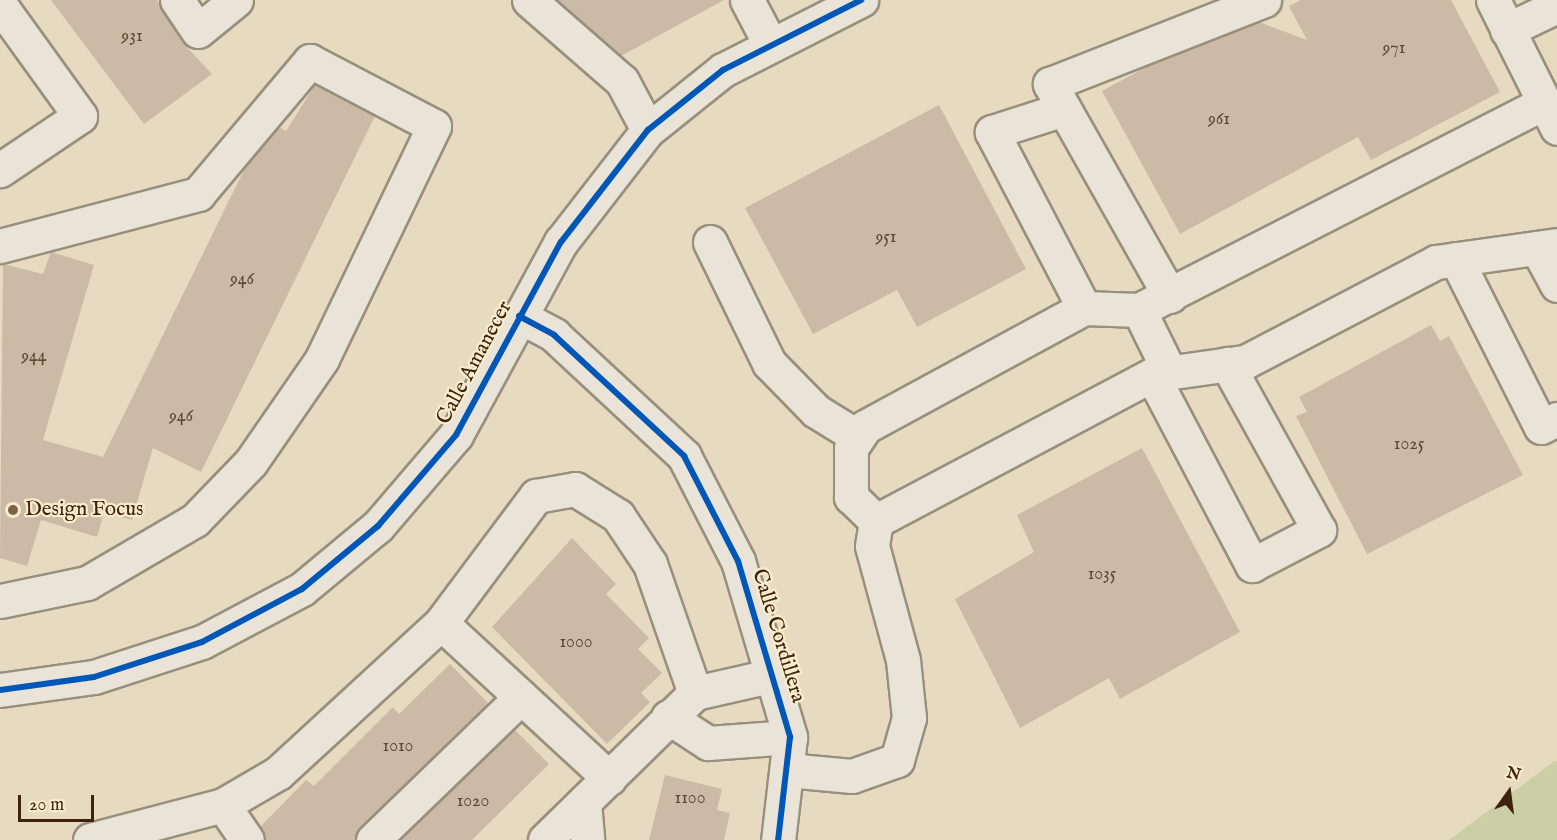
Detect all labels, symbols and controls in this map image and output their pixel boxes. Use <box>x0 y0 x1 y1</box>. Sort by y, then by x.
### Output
house number: 931 <box>121 26 143 48</box>
house number: 971 <box>1383 38 1405 60</box>
house number: 961 <box>1208 109 1230 131</box>
house number: 951 <box>875 227 897 249</box>
house number: 946 <box>230 269 254 291</box>
street label: Calle Amanecer <box>432 297 518 429</box>
house number: 944 <box>21 346 47 368</box>
house number: 946 <box>169 406 193 428</box>
house number: 1025 <box>1394 434 1424 456</box>
place label: Design Focus <box>25 497 143 523</box>
marker: Design Focus <box>6 503 20 517</box>
house number: 1035 <box>1088 564 1116 586</box>
street label: Calle Cordillera <box>746 566 810 706</box>
house number: 1000 <box>559 632 593 654</box>
house number: 1010 <box>383 736 413 758</box>
north arrow <box>1479 762 1539 822</box>
text: N <box>1504 763 1522 786</box>
scale bar <box>21 783 98 821</box>
house number: 1100 <box>674 788 706 810</box>
house number: 1020 <box>457 791 489 813</box>
text: 20 m <box>29 794 64 817</box>

